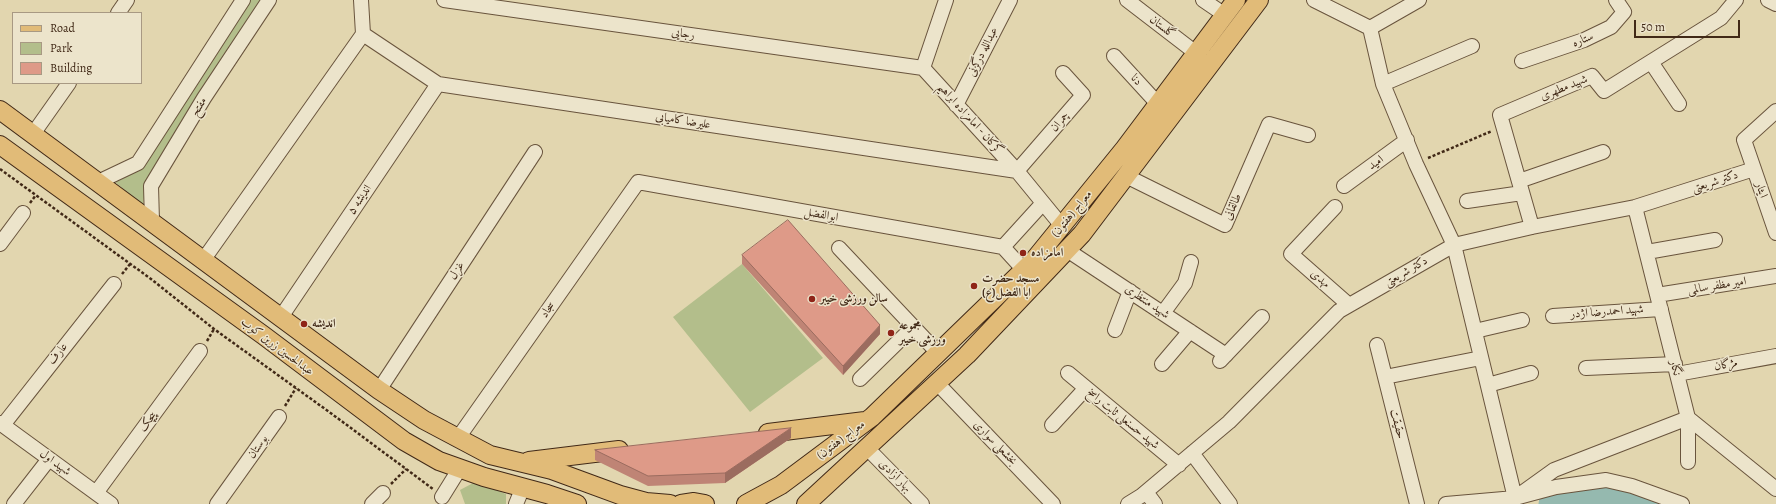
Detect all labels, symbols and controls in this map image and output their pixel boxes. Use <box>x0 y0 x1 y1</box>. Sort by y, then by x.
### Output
legend <box>12 12 142 84</box>
street label: گلستان <box>1146 12 1178 42</box>
scale bar <box>1636 12 1742 38</box>
text: 50 m <box>1641 19 1665 35</box>
text: Road <box>50 20 75 36</box>
street label: رجایی <box>670 25 696 43</box>
street label: عبدالله درگزنی <box>964 25 1002 79</box>
street label: ستاره <box>1570 29 1596 51</box>
text: Park <box>50 40 73 56</box>
text: Building <box>50 60 92 76</box>
street label: دنا <box>1127 71 1145 89</box>
street label: شهید مطهری <box>1538 72 1590 104</box>
street label: گرکان - امامزاده ابراهیم <box>934 80 1006 158</box>
street label: مفتح <box>188 95 210 119</box>
street label: چمران <box>1047 109 1073 135</box>
street label: علیرضا کامیابی <box>654 110 712 132</box>
street label: امید <box>1365 153 1387 173</box>
street label: دکتر شریعتی <box>1690 168 1740 196</box>
street label: ایثار <box>1752 180 1770 200</box>
street label: اندیشه ۵ <box>345 182 375 218</box>
street label: معراج (هفتون) <box>1049 187 1095 241</box>
street label: طالقانی <box>1221 191 1245 223</box>
street label: ابوالفضل <box>803 205 839 225</box>
place label: امامزاده <box>1031 246 1063 260</box>
marker: امامزاده <box>1018 248 1028 258</box>
street label: دکتر شریعتی <box>1382 254 1430 290</box>
street label: غزل <box>446 259 468 283</box>
street label: مهدی <box>1307 267 1333 291</box>
place label: مسجد حضرت ابا الفضل(ع) <box>982 272 1039 300</box>
street label: امیر مظفر سالمی <box>1687 274 1747 298</box>
marker: مسجد حضرت ابا الفضل(ع) <box>969 281 979 291</box>
street label: شهید منتظری <box>1122 282 1172 322</box>
place label: سالن ورزشی خیبر <box>820 292 888 306</box>
marker: سالن ورزشی خیبر <box>807 294 817 304</box>
street label: سجاد <box>537 299 559 321</box>
street label: شهید احمدرضا اژدر <box>1570 302 1644 322</box>
street label: عبدالحسین زرین کوب <box>238 315 316 379</box>
place label: اندیشه <box>312 317 335 331</box>
marker: اندیشه <box>299 319 309 329</box>
place label: مجموعه ورزشی خیبر <box>899 319 946 347</box>
marker: مجموعه ورزشی خیبر <box>886 328 896 338</box>
street label: عارف <box>45 340 71 368</box>
street label: مژگان <box>1713 356 1739 374</box>
street label: نگار <box>1666 359 1684 377</box>
street label: شهید حسنعلی ثابت راسخ <box>1084 385 1162 453</box>
street label: حقیقت <box>1386 407 1408 441</box>
street label: پیچک <box>136 409 160 435</box>
street label: معراج (هفتون) <box>814 417 868 463</box>
street label: بخشعلی سواری <box>970 418 1020 468</box>
street label: بوستان <box>245 432 271 462</box>
street label: شهید اول <box>37 447 73 479</box>
street label: بهار آزادی <box>875 456 915 496</box>

